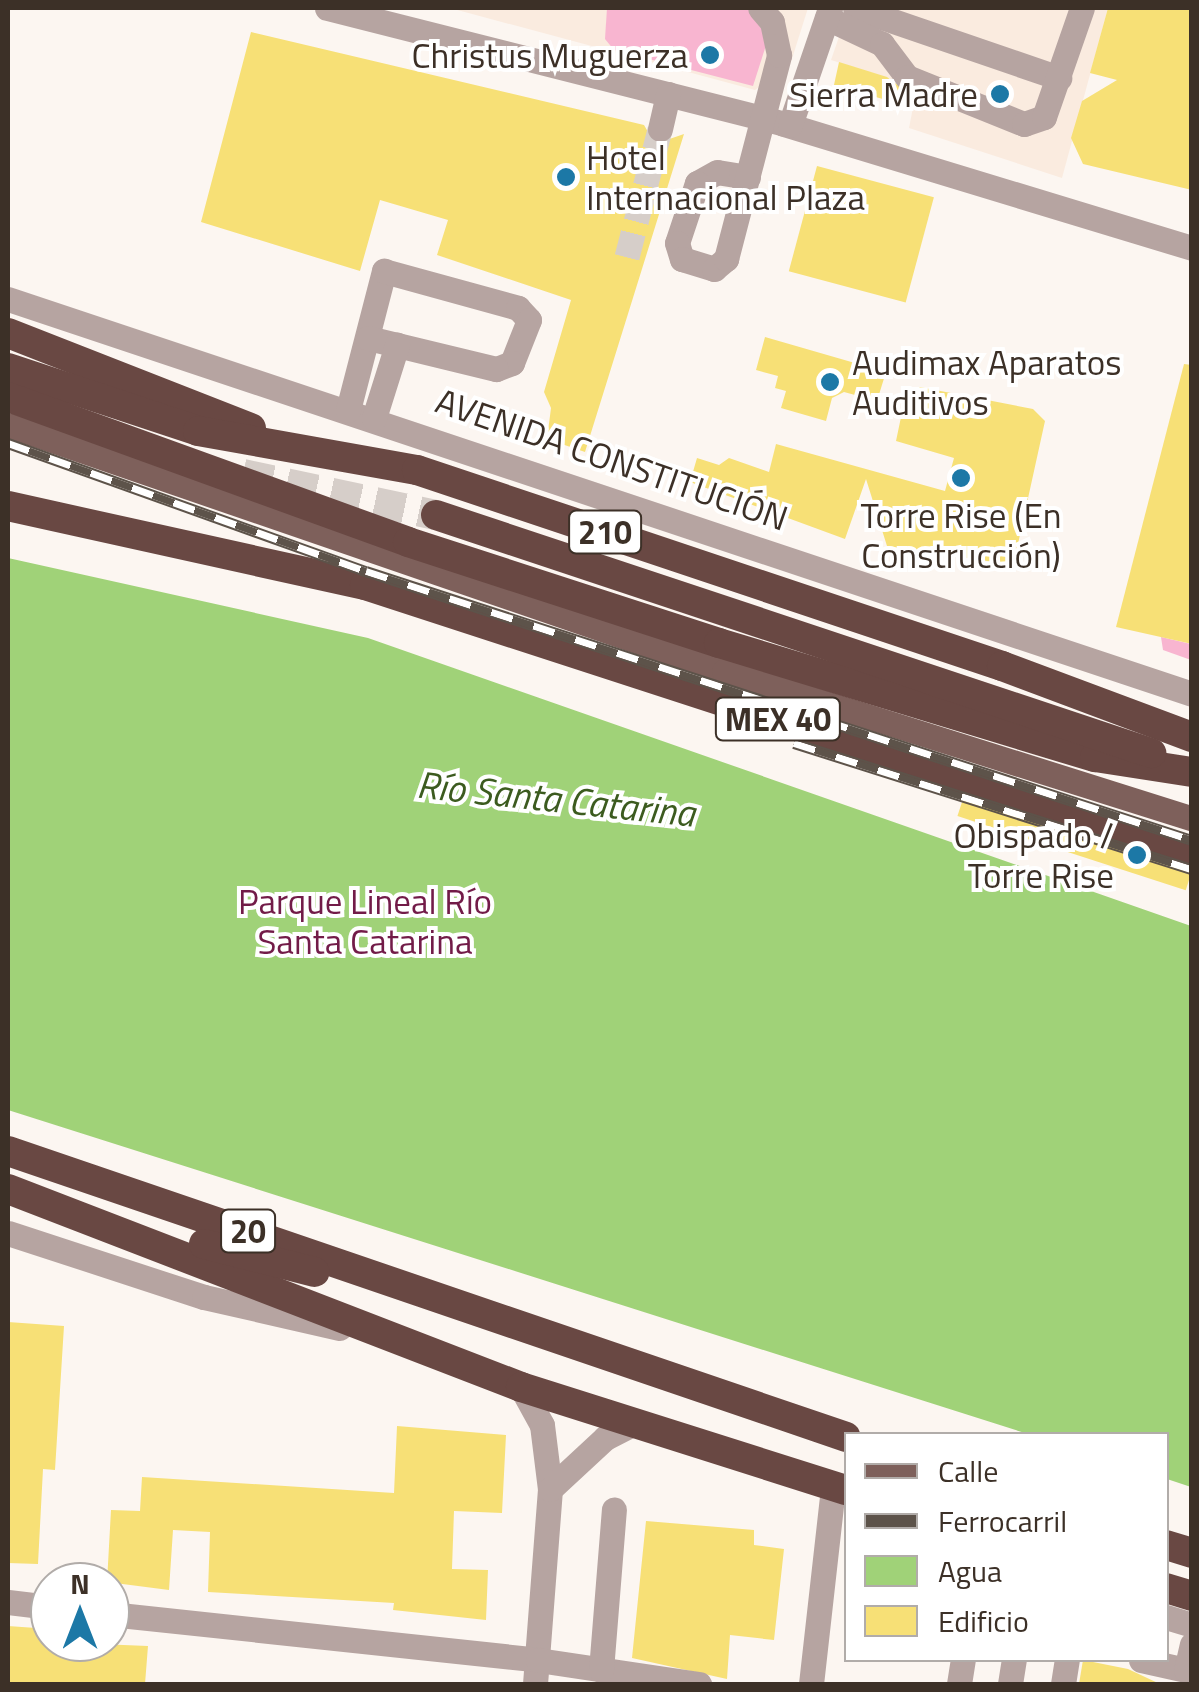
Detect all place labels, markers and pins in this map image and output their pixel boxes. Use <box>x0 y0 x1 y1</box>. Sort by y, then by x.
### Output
place label: Christus Muguerza <box>411 34 688 76</box>
marker: Christus Muguerza <box>697 42 723 68</box>
place label: Sierra Madre <box>789 73 978 115</box>
marker: Sierra Madre <box>987 81 1013 107</box>
place label: Hotel Internacional Plaza <box>586 136 865 218</box>
marker: Hotel Internacional Plaza <box>555 166 577 188</box>
place label: Audimax Aparatos Auditivos <box>852 341 1121 423</box>
marker: Audimax Aparatos Auditivos <box>817 369 843 395</box>
marker: Torre Rise (En Construcción) <box>950 467 972 489</box>
place label: Torre Rise (En Construcción) <box>860 494 1062 576</box>
place label: Obispado / Torre Rise <box>953 814 1114 896</box>
marker: Obispado / Torre Rise <box>1124 842 1150 868</box>

